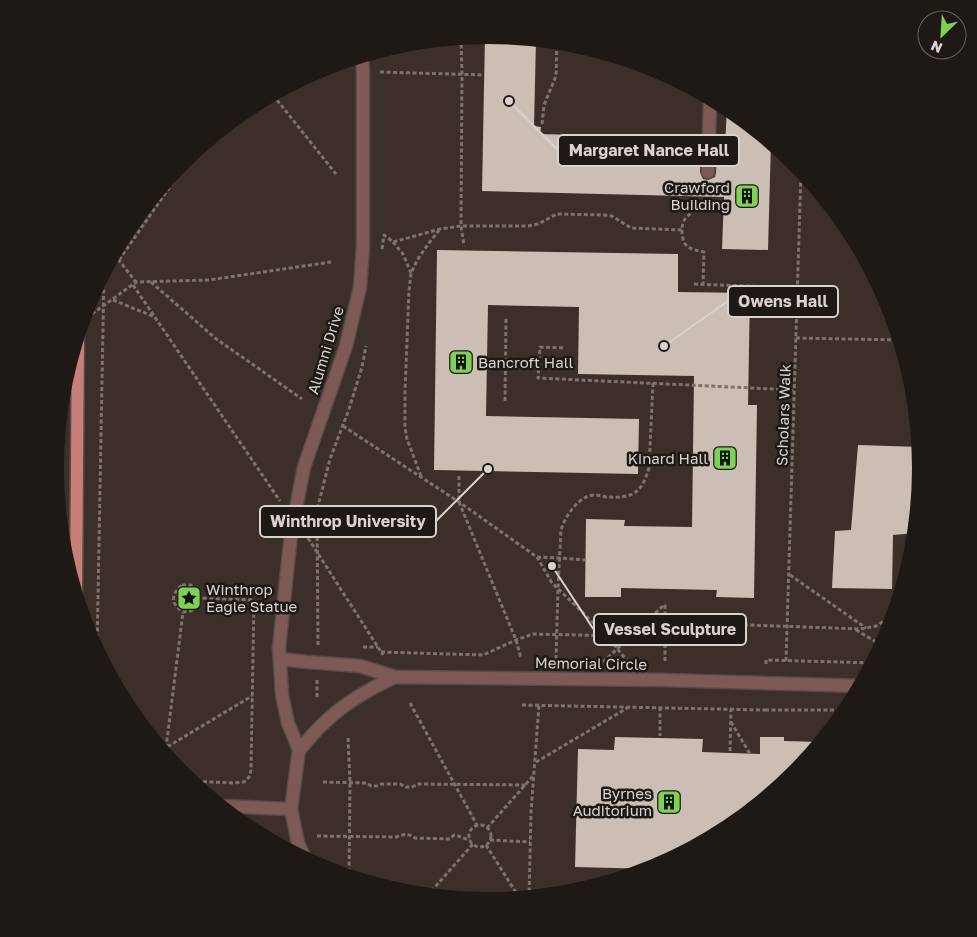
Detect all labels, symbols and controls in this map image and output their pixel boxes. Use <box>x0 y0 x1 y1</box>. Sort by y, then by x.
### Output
north arrow <box>917 10 967 60</box>
text: N <box>928 37 945 57</box>
callout: Margaret Nance Hall <box>558 135 739 166</box>
text: Margaret Nance Hall <box>569 140 730 160</box>
place label: Crawford Building <box>664 178 730 213</box>
building icon: Crawford Building <box>734 183 760 209</box>
callout: Owens Hall <box>728 286 838 317</box>
text: Owens Hall <box>738 291 829 311</box>
street label: Alumni Drive <box>303 304 347 396</box>
building icon: Bancroft Hall <box>448 349 474 375</box>
place label: Bancroft Hall <box>478 353 574 371</box>
street label: Scholars Walk <box>772 363 794 466</box>
building icon: Kinard Hall <box>712 445 738 471</box>
place label: Kinard Hall <box>628 449 708 467</box>
callout: Winthrop University <box>260 506 436 537</box>
text: Winthrop University <box>270 511 426 531</box>
place label: Winthrop Eagle Statue <box>206 580 298 615</box>
place icon: Winthrop Eagle Statue <box>176 585 202 611</box>
callout: Vessel Sculpture <box>594 614 746 645</box>
text: Vessel Sculpture <box>604 619 736 639</box>
street label: Memorial Circle <box>535 653 648 673</box>
place label: Byrnes Auditorium <box>573 784 652 819</box>
building icon: Byrnes Auditorium <box>656 789 682 815</box>

